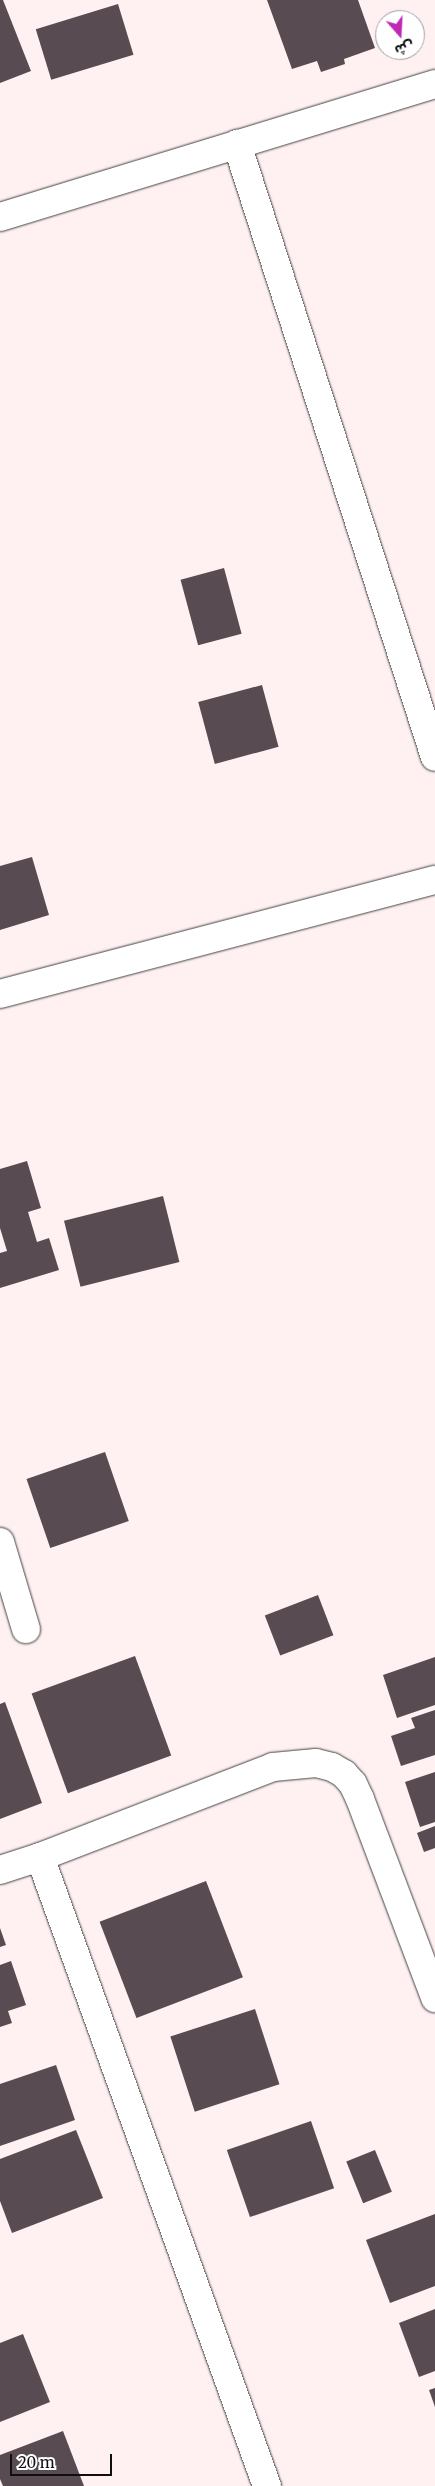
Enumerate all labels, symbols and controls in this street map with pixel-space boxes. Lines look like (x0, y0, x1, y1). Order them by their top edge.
north arrow (375, 10, 425, 60)
text: ش (393, 37, 417, 60)
scale bar (12, 2444, 115, 2476)
text: 20 m (18, 2453, 55, 2472)

